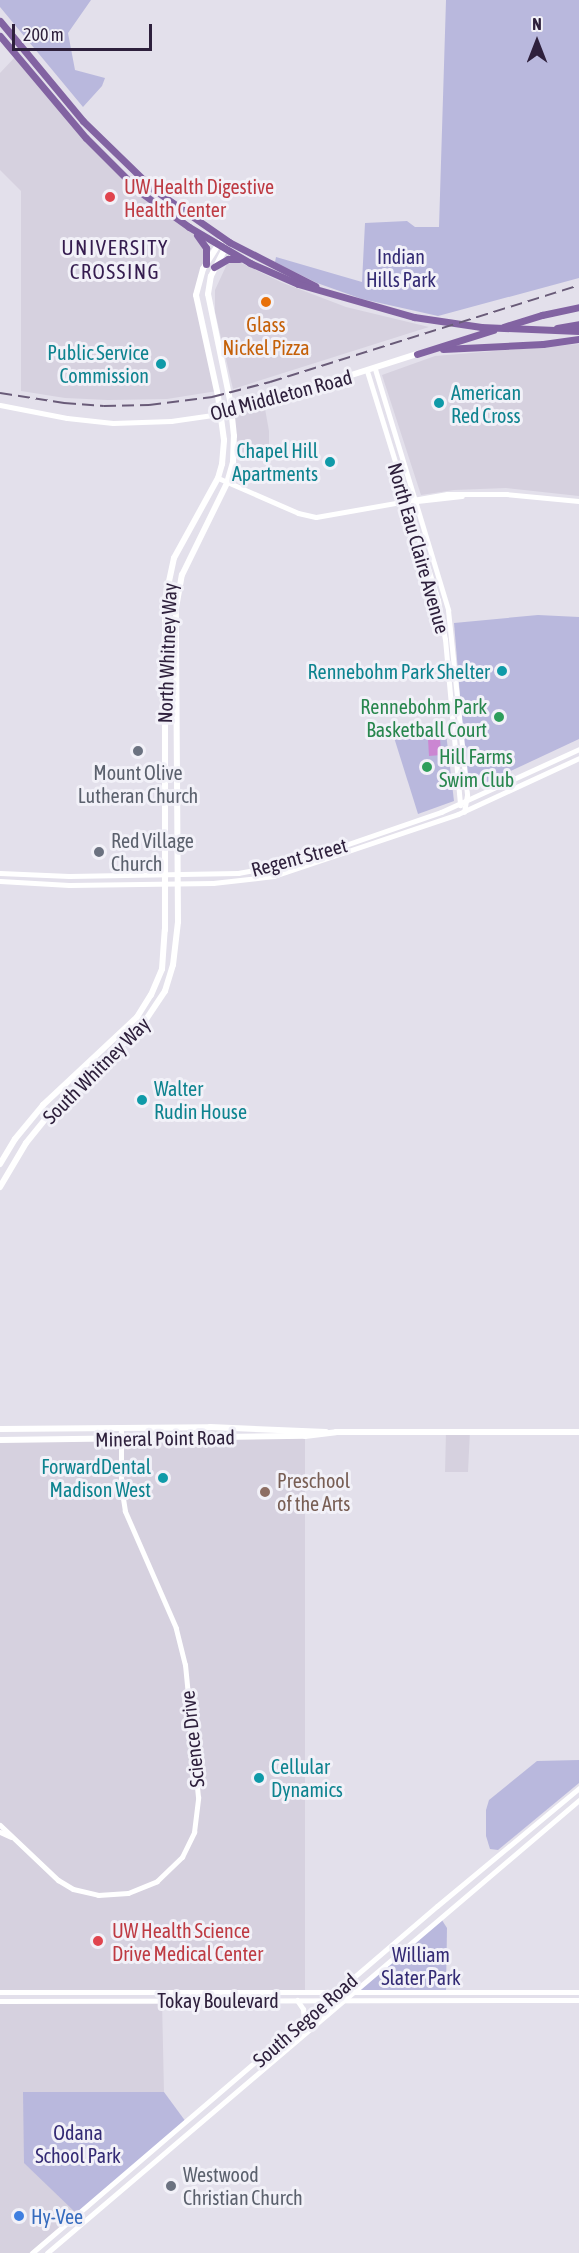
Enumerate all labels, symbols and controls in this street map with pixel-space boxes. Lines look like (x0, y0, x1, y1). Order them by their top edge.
scale bar (15, 12, 154, 50)
north arrow (507, 12, 567, 72)
text: N (532, 15, 542, 33)
text: 200 m (23, 24, 64, 45)
place label: UW Health Digestive Health Center (124, 174, 274, 221)
marker: UW Health Digestive Health Center (101, 188, 119, 206)
district label: UNIVERSITY CROSSING (61, 234, 169, 284)
park label: Indian Hills Park (366, 245, 436, 292)
marker: Glass Nickel Pizza (259, 295, 273, 309)
place label: Glass Nickel Pizza (222, 312, 310, 359)
place label: Public Service Commission (47, 340, 149, 387)
marker: Public Service Commission (154, 357, 168, 371)
street label: Old Middleton Road (208, 365, 354, 425)
place label: American Red Cross (451, 380, 521, 427)
marker: American Red Cross (432, 396, 446, 410)
place label: Chapel Hill Apartments (232, 438, 318, 485)
marker: Chapel Hill Apartments (323, 455, 337, 469)
street label: North Eau Claire Avenue (383, 460, 455, 636)
street label: North Whitney Way (153, 582, 181, 724)
place label: Rennebohm Park Shelter (308, 659, 490, 683)
marker: Rennebohm Park Shelter (495, 664, 509, 678)
place label: Rennebohm Park Basketball Court (360, 694, 487, 741)
marker: Rennebohm Park Basketball Court (492, 710, 506, 724)
marker: Mount Olive Lutheran Church (131, 744, 145, 758)
place label: Hill Farms Swim Club (439, 744, 514, 791)
marker: Hill Farms Swim Club (420, 760, 434, 774)
place label: Mount Olive Lutheran Church (78, 761, 198, 808)
place label: Red Village Church (111, 828, 194, 875)
street label: Regent Street (248, 833, 350, 881)
marker: Red Village Church (92, 845, 106, 859)
street label: South Whitney Way (38, 1012, 154, 1128)
place label: Walter Rudin House (154, 1076, 247, 1123)
marker: Walter Rudin House (135, 1093, 149, 1107)
street label: Mineral Point Road (95, 1425, 235, 1451)
place label: ForwardDental Madison West (41, 1454, 151, 1501)
place label: Preschool of the Arts (277, 1468, 350, 1515)
marker: ForwardDental Madison West (156, 1471, 170, 1485)
marker: Preschool of the Arts (258, 1485, 272, 1499)
street label: Science Drive (175, 1689, 209, 1789)
place label: Cellular Dynamics (271, 1754, 343, 1801)
marker: Cellular Dynamics (252, 1771, 266, 1785)
place label: UW Health Science Drive Medical Center (112, 1918, 263, 1965)
marker: UW Health Science Drive Medical Center (89, 1932, 107, 1950)
park label: William Slater Park (381, 1943, 461, 1990)
street label: South Segoe Road (248, 1968, 362, 2072)
street label: Tokay Boulevard (157, 1988, 279, 2012)
park label: Odana School Park (35, 2120, 121, 2167)
place label: Westwood Christian Church (183, 2162, 303, 2209)
marker: Westwood Christian Church (164, 2179, 178, 2193)
place label: Hy-Vee (31, 2204, 83, 2228)
marker: Hy-Vee (12, 2209, 26, 2223)

